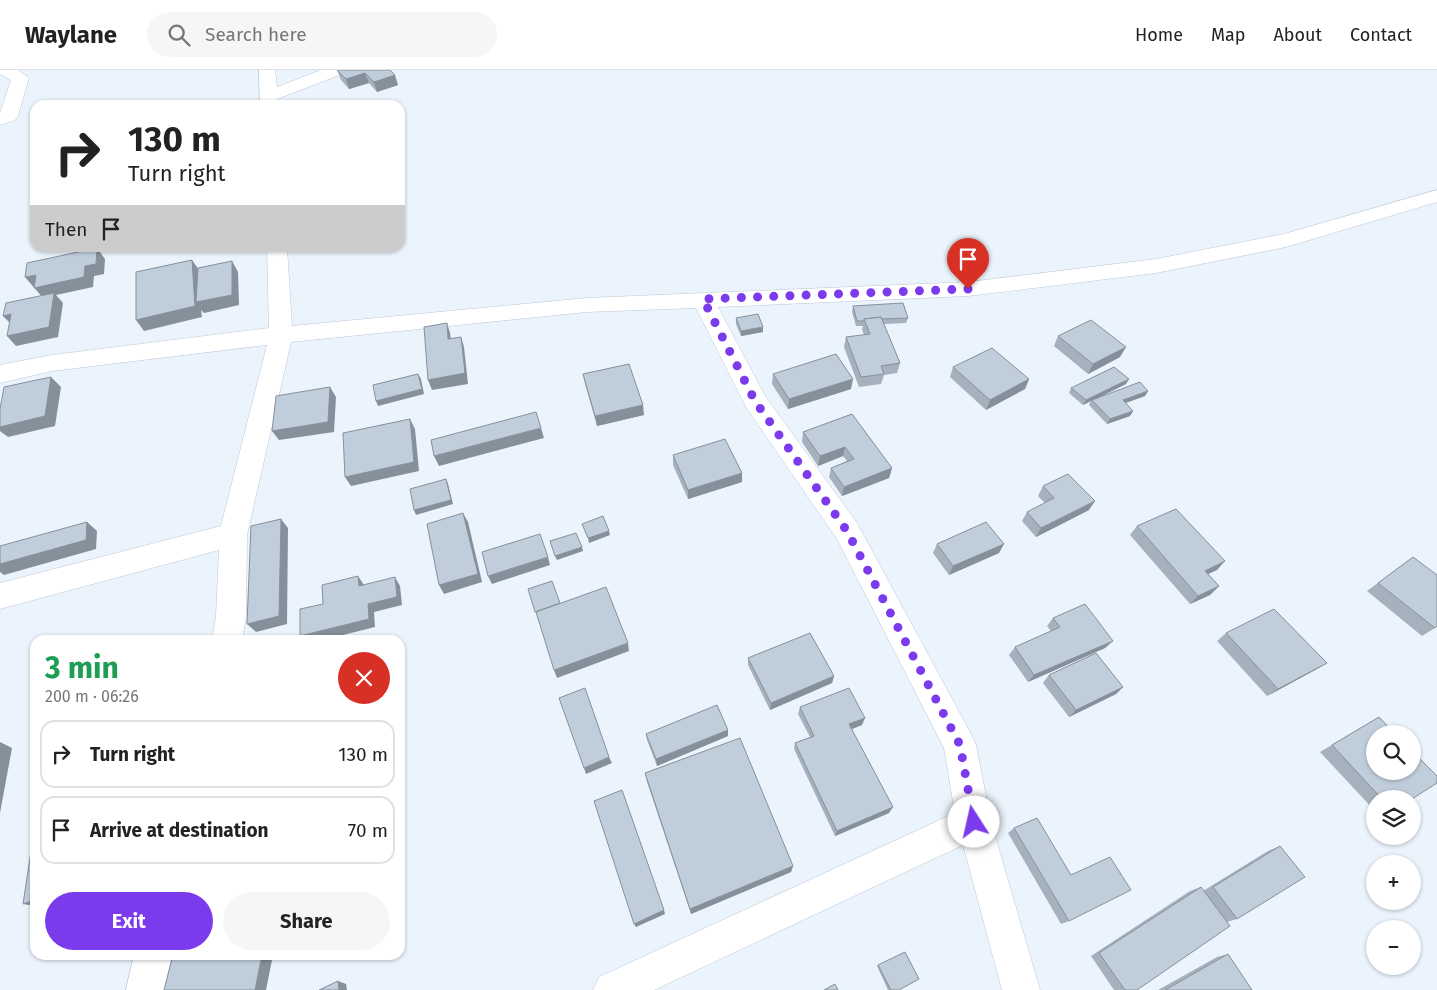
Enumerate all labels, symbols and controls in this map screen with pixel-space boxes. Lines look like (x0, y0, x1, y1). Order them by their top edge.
search box (147, 12, 497, 57)
text: Waylane (25, 21, 117, 49)
icon: search (165, 21, 193, 49)
text: Search here (205, 23, 307, 46)
text: Home (1135, 24, 1183, 46)
text: Map (1211, 24, 1245, 46)
text: About (1273, 24, 1322, 46)
text: Contact (1350, 24, 1412, 46)
text: 130 m (128, 118, 221, 160)
icon: right (45, 120, 110, 185)
text: Turn right (128, 160, 225, 187)
icon: arrive (97, 215, 125, 243)
text: Then (45, 218, 87, 241)
pin (947, 238, 989, 289)
icon: arrive (954, 245, 982, 273)
text: 3 min (45, 650, 119, 686)
button: close (338, 652, 390, 704)
text: 200 m · 06:26 (45, 687, 139, 706)
map controls (1366, 725, 1421, 975)
button: search (1366, 725, 1421, 780)
icon: right (47, 740, 75, 768)
text: Turn right (90, 743, 175, 766)
text: 130 m (338, 743, 388, 766)
button: layers (1366, 790, 1421, 845)
position arrow (947, 795, 999, 847)
icon: arrive (47, 816, 75, 844)
text: Arrive at destination (90, 819, 269, 842)
text: 70 m (348, 819, 388, 842)
button: + (1366, 855, 1421, 910)
button: Exit (45, 892, 213, 950)
button: Share (223, 892, 390, 950)
button: − (1366, 920, 1421, 975)

